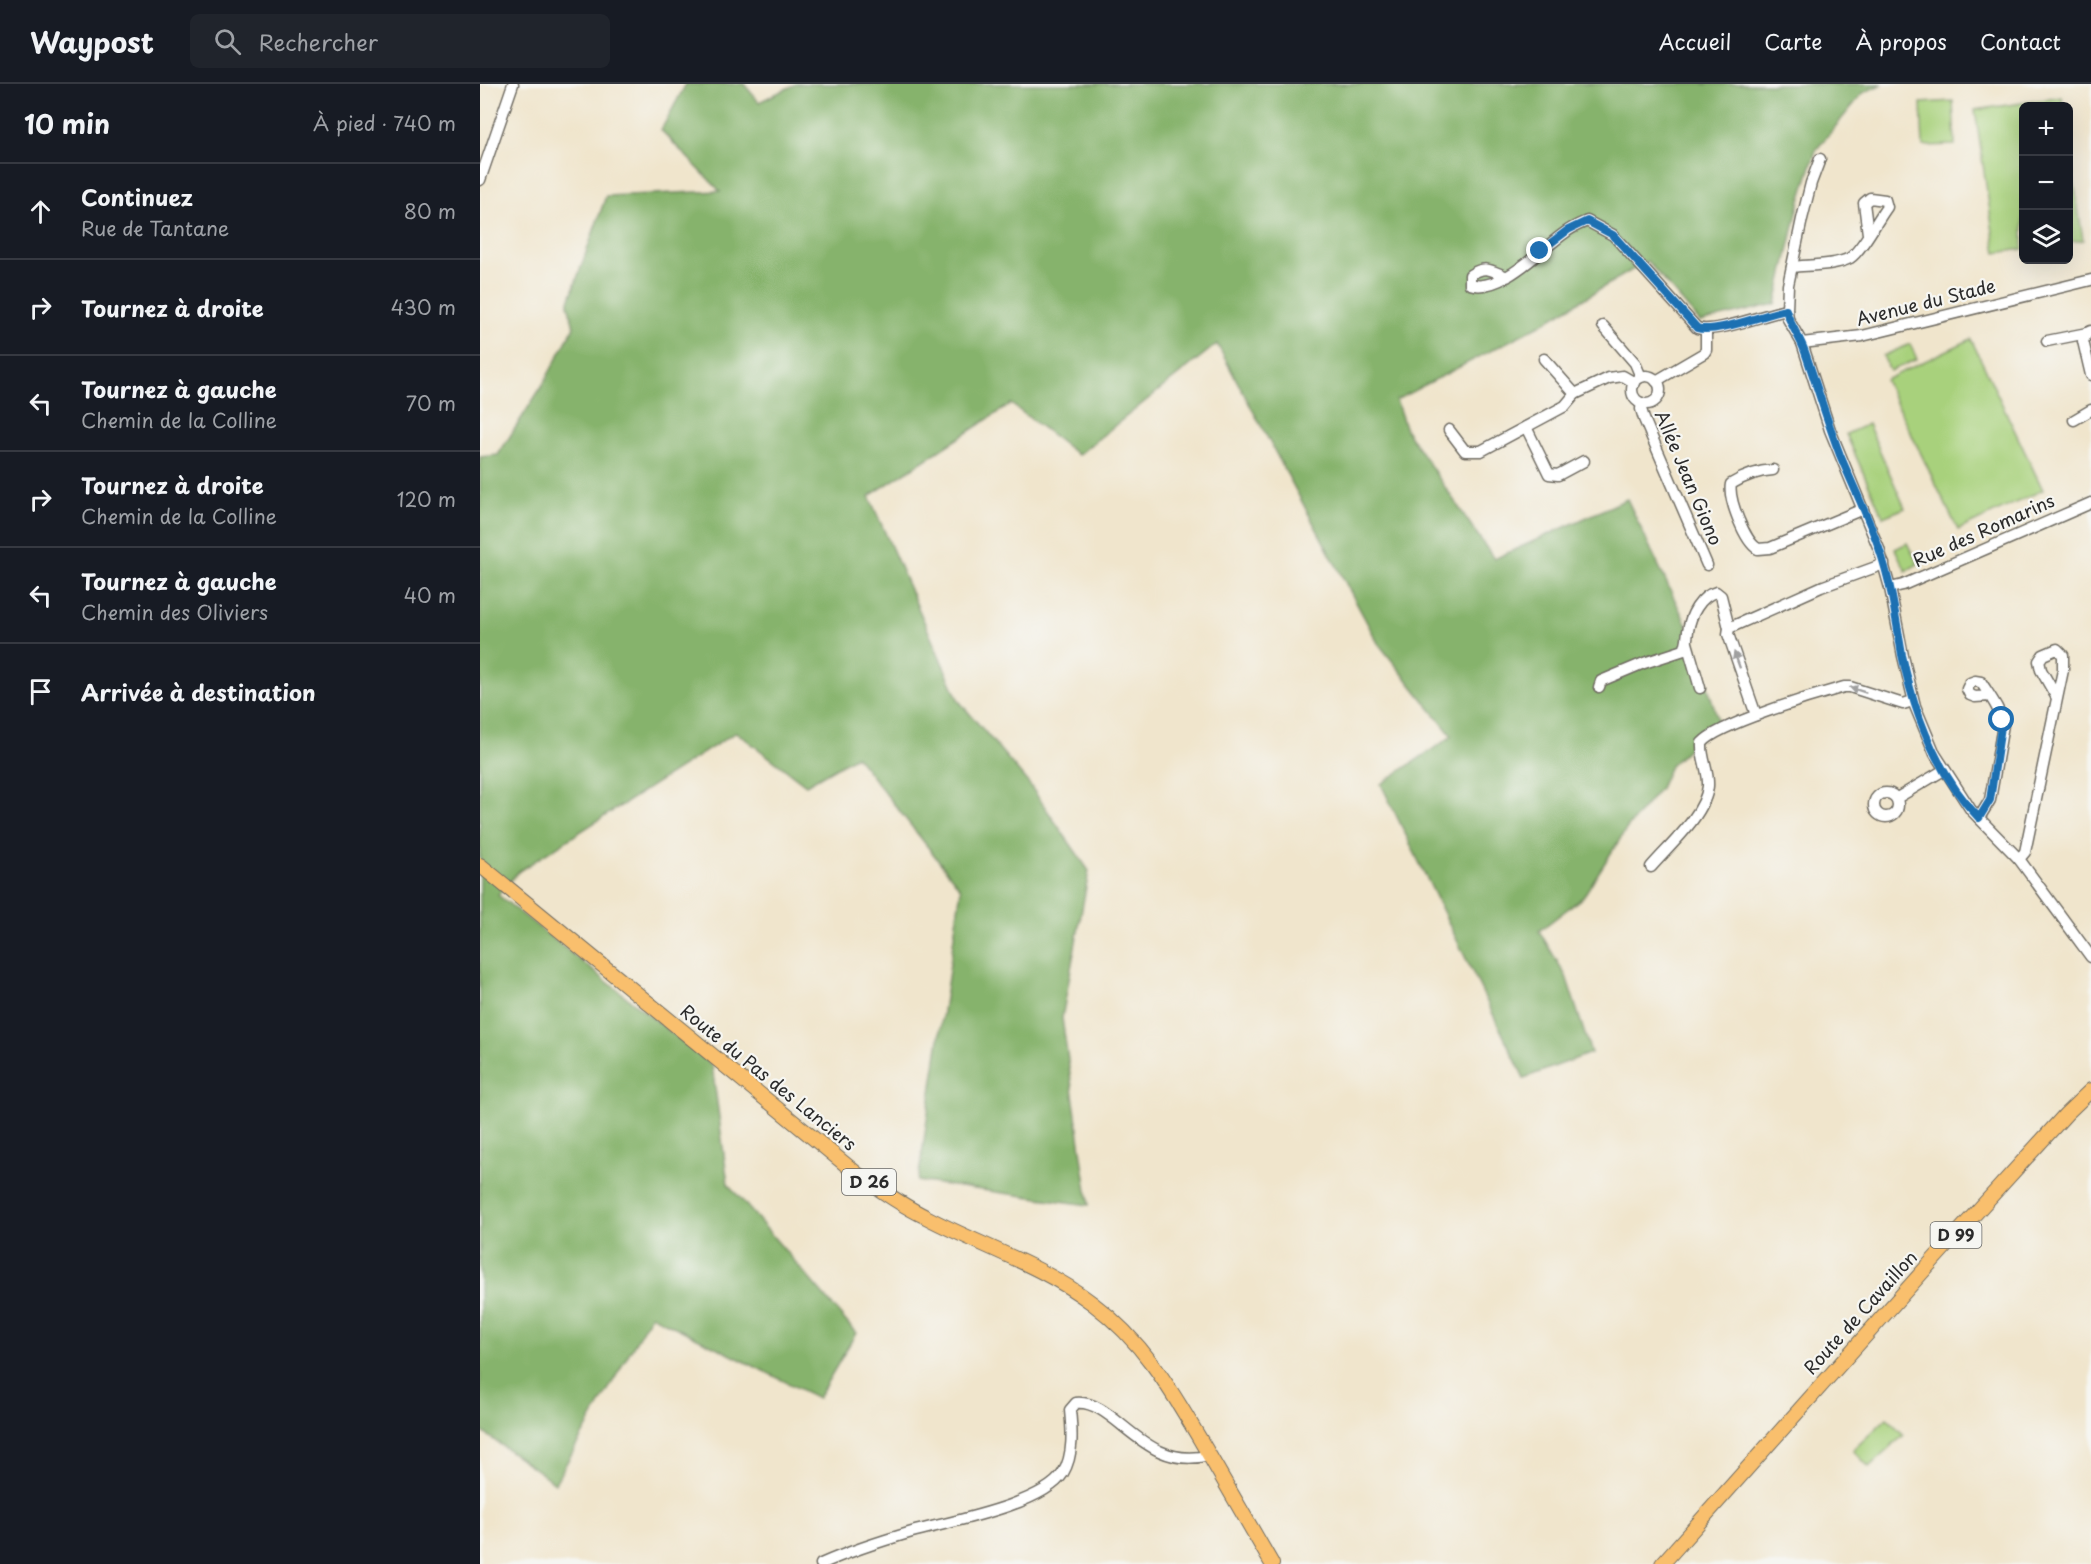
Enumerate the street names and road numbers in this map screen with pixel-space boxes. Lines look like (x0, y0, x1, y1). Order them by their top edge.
street label: Avenue du Stade (1853, 271, 1998, 332)
street label: Allée Jean Giono (1649, 406, 1730, 549)
street label: Rue des Romarins (1908, 486, 2058, 573)
street label: Route du Pas des Lanciers (675, 997, 863, 1157)
road number: D 26 (842, 1169, 896, 1195)
road number: D 99 (1930, 1222, 1982, 1248)
street label: Route de Cavaillon (1797, 1244, 1923, 1380)

